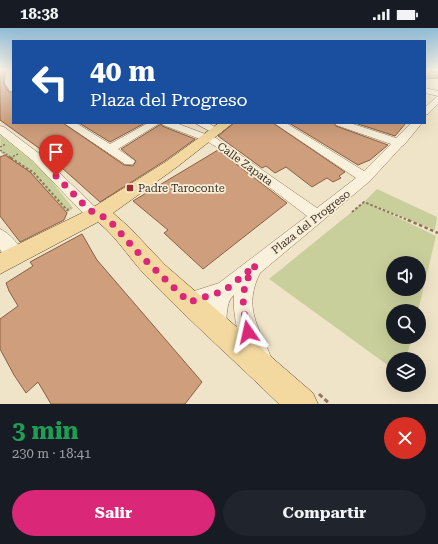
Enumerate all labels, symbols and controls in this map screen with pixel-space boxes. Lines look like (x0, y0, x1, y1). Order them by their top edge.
text: 18:38 (20, 5, 58, 23)
text: 40 m (90, 55, 155, 88)
icon: left (24, 56, 76, 108)
text: Plaza del Progreso (90, 89, 248, 110)
pin (39, 135, 73, 176)
street label: Calle Zapata (215, 140, 275, 188)
icon: arrive (45, 141, 67, 163)
place label: Padre Taroconte (138, 182, 225, 195)
marker: Padre Taroconte (125, 183, 135, 193)
street label: Plaza del Progreso (269, 187, 353, 257)
map controls (386, 256, 426, 392)
button: sound (386, 256, 426, 296)
button: search (386, 304, 426, 344)
position arrow (227, 311, 269, 353)
button: layers (386, 352, 426, 392)
text: 3 min (12, 417, 79, 445)
button: close (384, 417, 426, 459)
text: 230 m · 18:41 (12, 446, 91, 461)
button: Salir (12, 490, 215, 536)
button: Compartir (223, 490, 426, 536)

